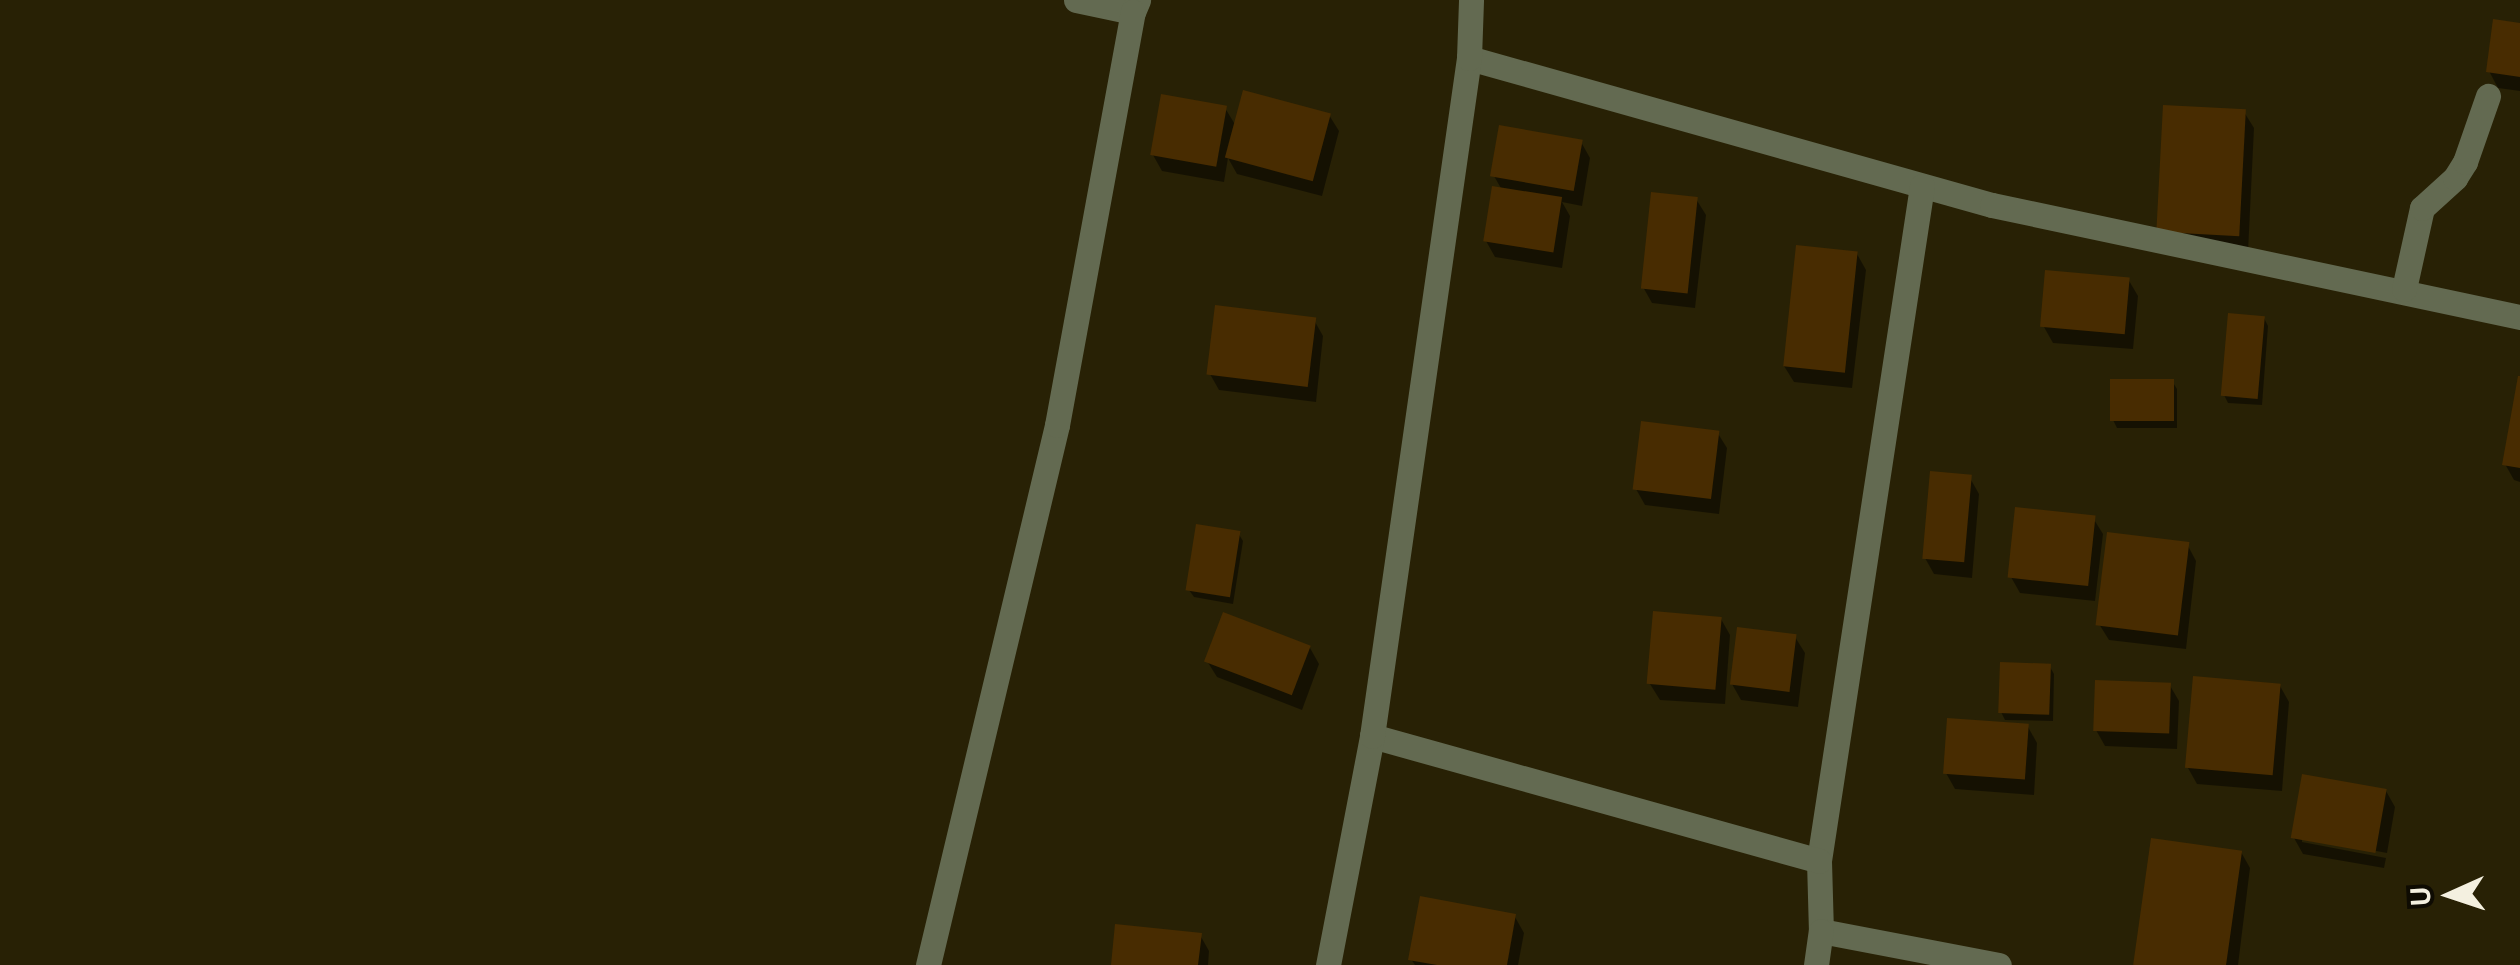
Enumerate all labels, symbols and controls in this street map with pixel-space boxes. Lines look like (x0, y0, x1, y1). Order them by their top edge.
north arrow (2400, 845, 2500, 945)
text: U (2404, 886, 2436, 907)

